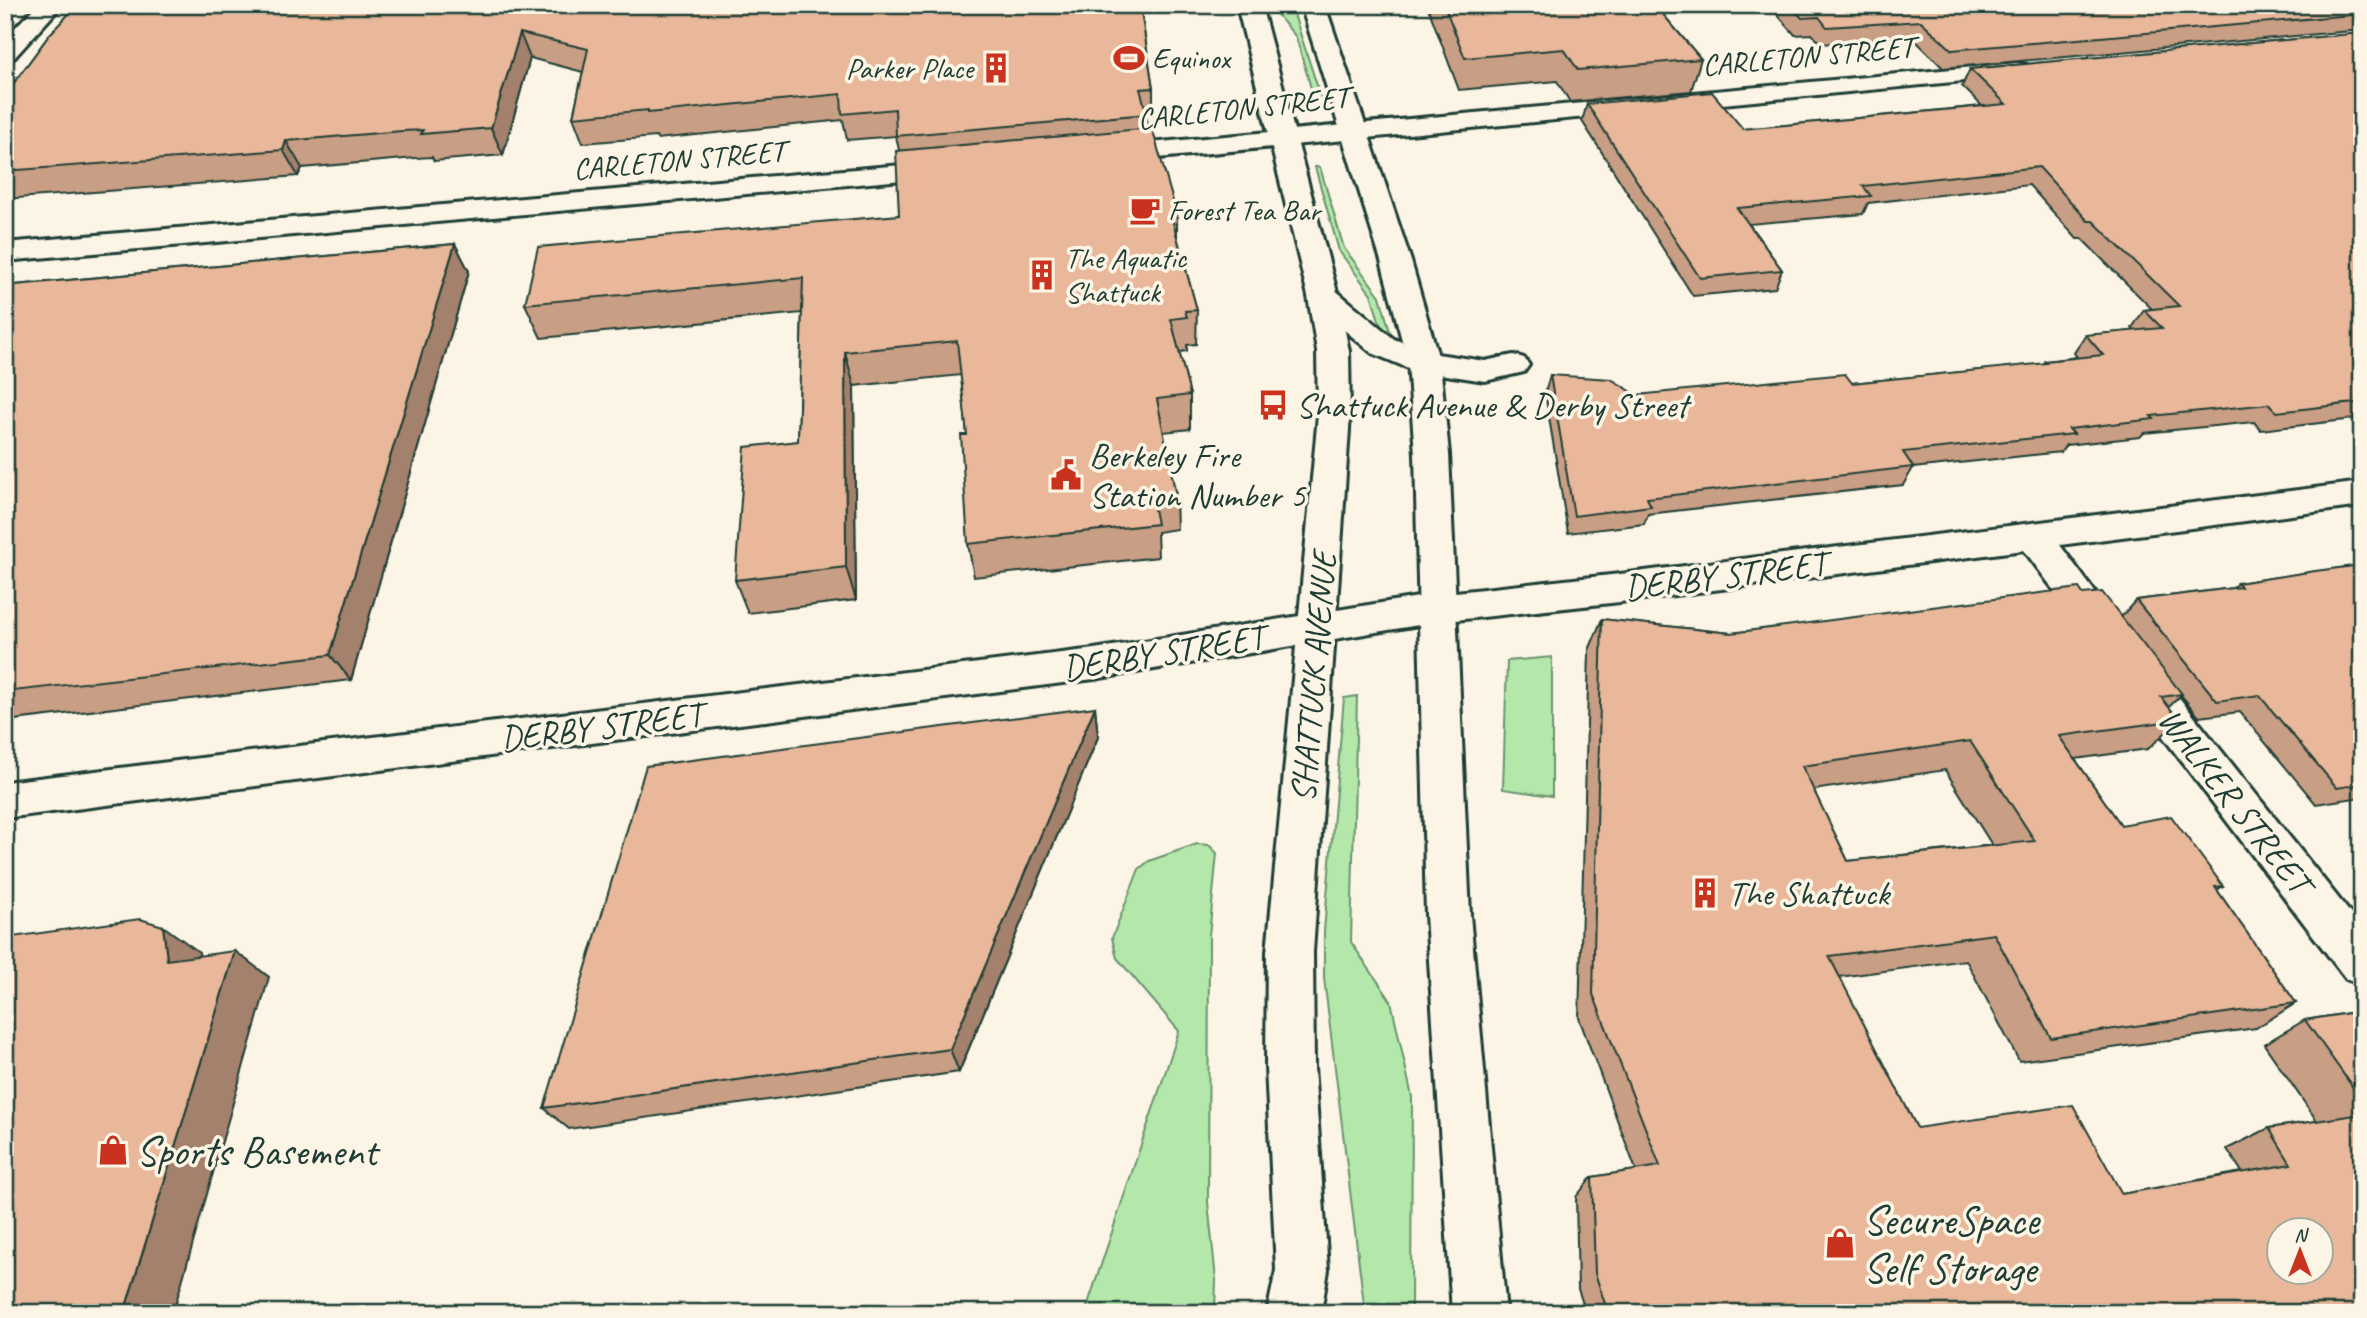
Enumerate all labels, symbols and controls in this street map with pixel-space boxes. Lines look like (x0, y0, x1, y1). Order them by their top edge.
street label: CARLETON STREET (1701, 27, 1922, 84)
place label: Equinox (1152, 39, 1233, 77)
sports icon: Equinox (1112, 41, 1146, 75)
place label: Parker Place (846, 49, 975, 87)
building icon: Parker Place (979, 51, 1013, 85)
street label: CARLETON STREET (1136, 77, 1358, 138)
street label: CARLETON STREET (572, 131, 793, 188)
place label: Forest Tea Bar (1168, 191, 1323, 229)
cafe icon: Forest Tea Bar (1128, 193, 1162, 227)
place label: The Aquatic Shattuck (1065, 239, 1188, 311)
building icon: The Aquatic Shattuck (1025, 258, 1059, 292)
place label: Shattuck Avenue & Derby Street (1296, 383, 1692, 428)
bus stop icon: Shattuck Avenue & Derby Street (1256, 388, 1290, 422)
place label: Berkeley Fire Station Number 5 (1089, 433, 1307, 518)
public building icon: Berkeley Fire Station Number 5 (1049, 458, 1083, 492)
street label: DERBY STREET (1622, 540, 1837, 610)
street label: SHATTUCK AVENUE (1280, 545, 1347, 804)
street label: DERBY STREET (1059, 613, 1276, 691)
street label: DERBY STREET (498, 691, 713, 761)
street label: WALKER STREET (2148, 699, 2326, 909)
place label: The Shattuck (1728, 871, 1891, 916)
building icon: The Shattuck (1688, 876, 1722, 910)
place label: Sports Basement (136, 1125, 381, 1178)
shop icon: Sports Basement (96, 1133, 130, 1167)
place label: SecureSpace Self Storage (1863, 1194, 2041, 1295)
north arrow (2266, 1216, 2336, 1286)
text: N (2294, 1223, 2309, 1247)
shop icon: SecureSpace Self Storage (1823, 1226, 1857, 1260)

